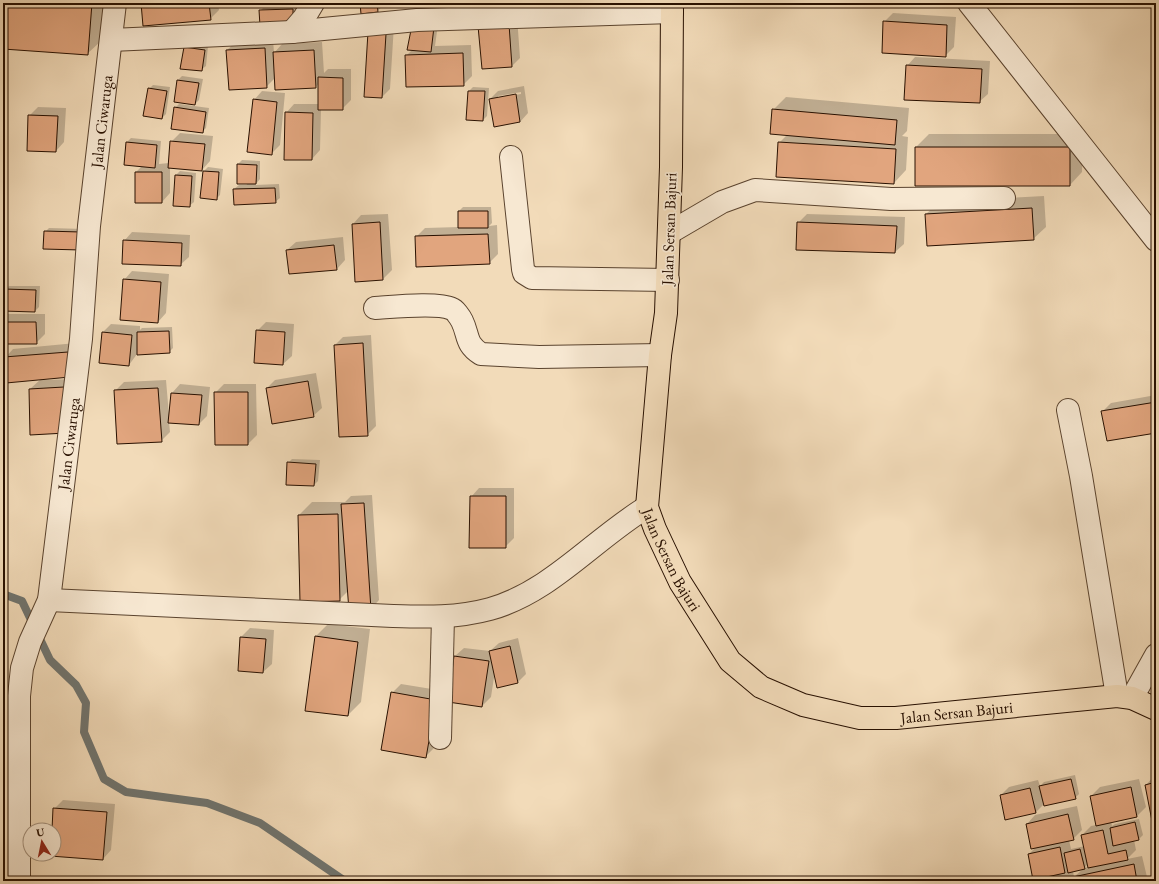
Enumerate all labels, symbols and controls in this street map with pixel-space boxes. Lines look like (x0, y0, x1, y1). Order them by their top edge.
street label: Jalan Ciwaruga (85, 73, 117, 171)
street label: Jalan Sersan Bajuri (656, 172, 681, 288)
street label: Jalan Ciwaruga (52, 395, 84, 493)
street label: Jalan Sersan Bajuri (637, 503, 706, 615)
street label: Jalan Sersan Bajuri (897, 696, 1014, 728)
north arrow (22, 822, 62, 862)
text: U (35, 824, 46, 840)

